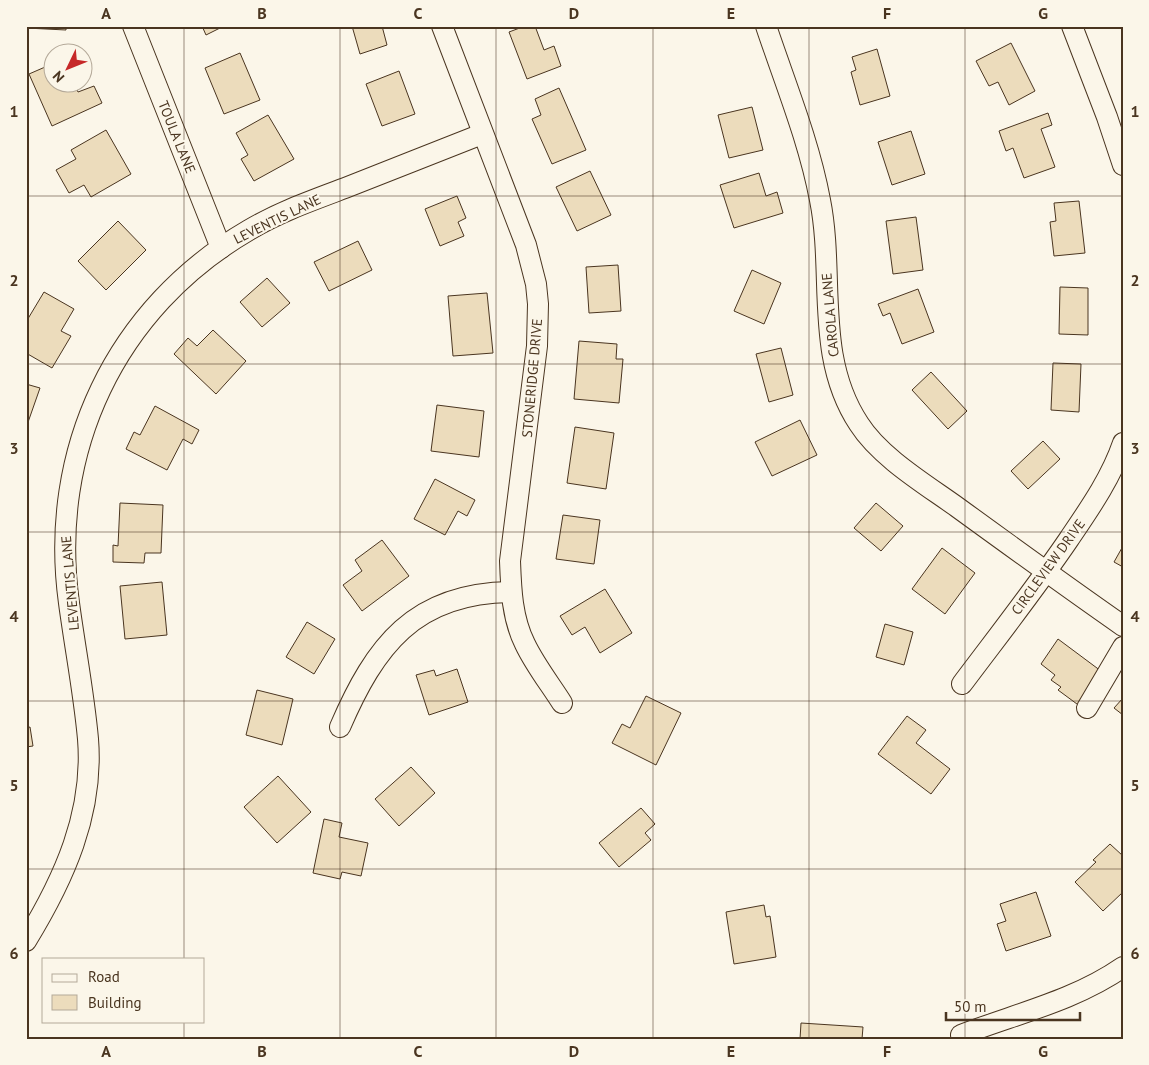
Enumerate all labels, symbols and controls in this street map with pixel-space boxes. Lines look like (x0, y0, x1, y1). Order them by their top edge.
text: A (101, 3, 111, 23)
text: B (257, 3, 267, 23)
text: C (414, 3, 423, 23)
text: D (569, 3, 579, 23)
text: E (727, 3, 735, 23)
text: F (883, 3, 891, 23)
text: G (1038, 3, 1048, 23)
north arrow (42, 42, 92, 92)
text: N (49, 67, 68, 86)
street label: TOULA LANE (154, 98, 200, 176)
text: 1 (9, 101, 19, 121)
text: 1 (1130, 101, 1140, 121)
street label: LEVENTIS LANE (230, 190, 324, 248)
text: 2 (9, 270, 19, 290)
text: 2 (1130, 270, 1140, 290)
street label: CAROLA LANE (817, 272, 843, 358)
street label: STONERIDGE DRIVE (518, 318, 546, 438)
text: 3 (9, 438, 19, 458)
text: 3 (1130, 438, 1140, 458)
street label: CIRCLEVIEW DRIVE (1007, 516, 1089, 618)
street label: LEVENTIS LANE (57, 535, 83, 631)
text: 4 (9, 606, 19, 626)
text: 4 (1130, 606, 1140, 626)
text: 5 (9, 775, 19, 795)
text: 5 (1130, 775, 1140, 795)
text: 6 (9, 943, 19, 963)
text: 6 (1130, 943, 1140, 963)
legend (42, 958, 205, 1022)
text: Road (88, 967, 120, 986)
scale bar (946, 990, 1080, 1022)
text: Building (88, 993, 142, 1012)
text: 50 m (954, 997, 987, 1016)
text: A (101, 1041, 111, 1061)
text: B (257, 1041, 267, 1061)
text: C (414, 1041, 423, 1061)
text: D (569, 1041, 579, 1061)
text: E (727, 1041, 735, 1061)
text: F (883, 1041, 891, 1061)
text: G (1038, 1041, 1048, 1061)

